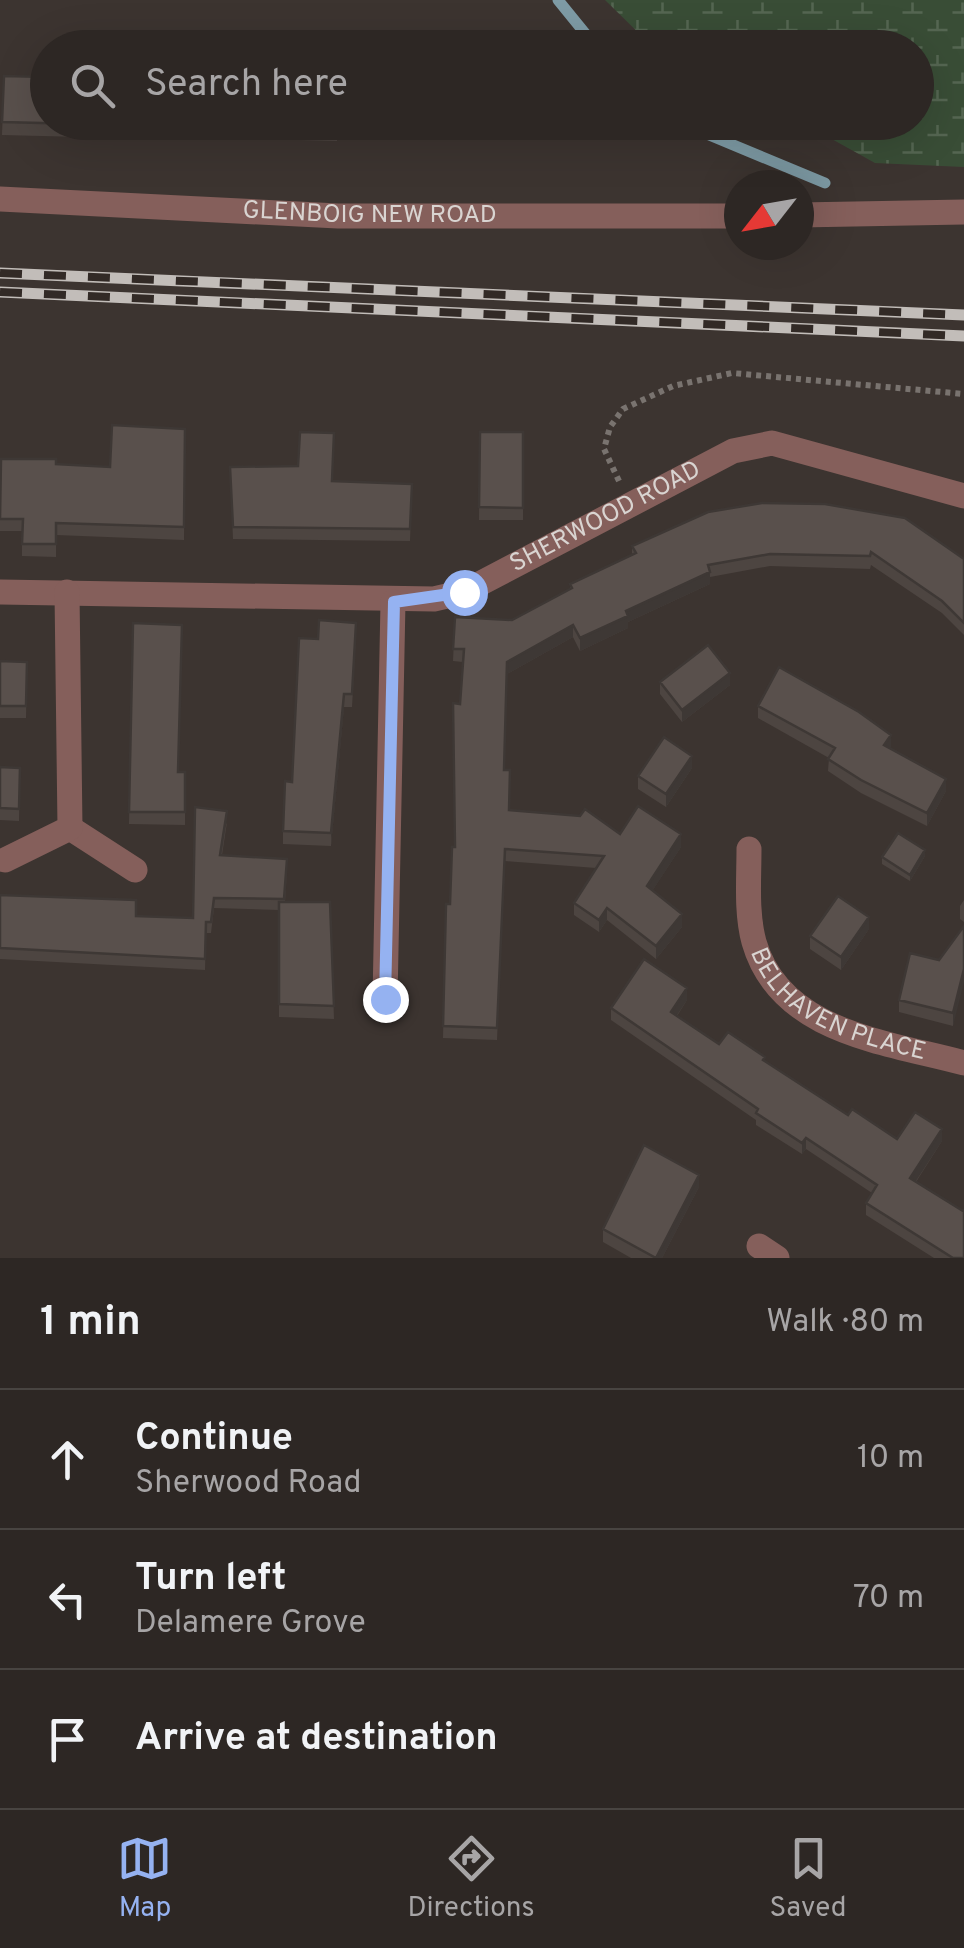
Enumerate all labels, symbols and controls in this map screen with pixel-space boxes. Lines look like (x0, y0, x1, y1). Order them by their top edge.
search box (30, 30, 934, 140)
icon: search (65, 58, 120, 113)
text: Search here (145, 61, 348, 110)
north arrow (724, 170, 814, 260)
street label: GLENBOIG NEW ROAD (242, 195, 497, 232)
street label: SHERWOOD ROAD (505, 454, 707, 581)
route start (442, 570, 488, 616)
street label: BELHAVEN PLACE (741, 943, 929, 1069)
route end (363, 977, 409, 1023)
text: 1 min (40, 1297, 141, 1350)
text: Walk · 80 m (766, 1303, 924, 1343)
text: Continue (135, 1415, 293, 1464)
icon: ahead (40, 1432, 95, 1487)
text: 10 m (857, 1439, 924, 1479)
text: Sherwood Road (135, 1464, 362, 1504)
text: Turn left (135, 1555, 287, 1604)
icon: left (40, 1572, 95, 1627)
text: 70 m (853, 1579, 924, 1619)
text: Delamere Grove (135, 1604, 366, 1644)
icon: arrive (40, 1712, 95, 1767)
text: Arrive at destination (135, 1715, 498, 1764)
tab: Map (117, 1831, 172, 1927)
tab: Directions (407, 1831, 535, 1927)
tab: Saved (770, 1831, 847, 1927)

